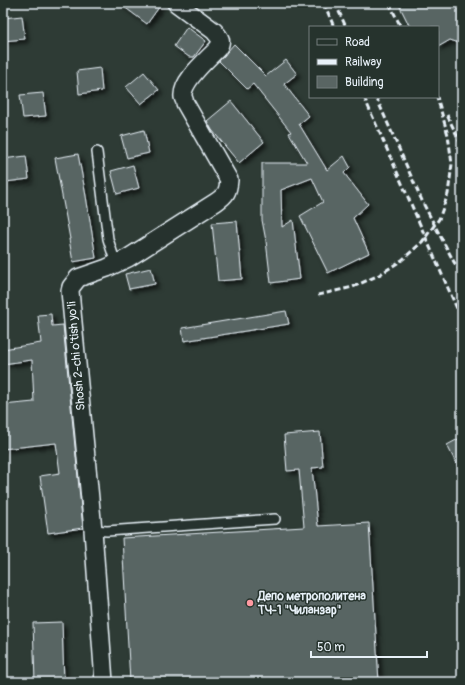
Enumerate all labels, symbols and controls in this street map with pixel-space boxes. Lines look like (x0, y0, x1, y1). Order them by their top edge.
legend (309, 26, 439, 98)
text: Road (345, 35, 370, 50)
text: Railway (345, 55, 381, 70)
text: Building (345, 75, 384, 90)
street label: Shosh 2-chi o'tish yo'li (64, 301, 89, 411)
place label: Депо метрополитена ТЧ-1 "Чиланзар" (257, 589, 366, 618)
marker: Депо метрополитена ТЧ-1 "Чиланзар" (245, 598, 255, 608)
scale bar (311, 633, 427, 659)
text: 50 m (317, 640, 345, 655)

